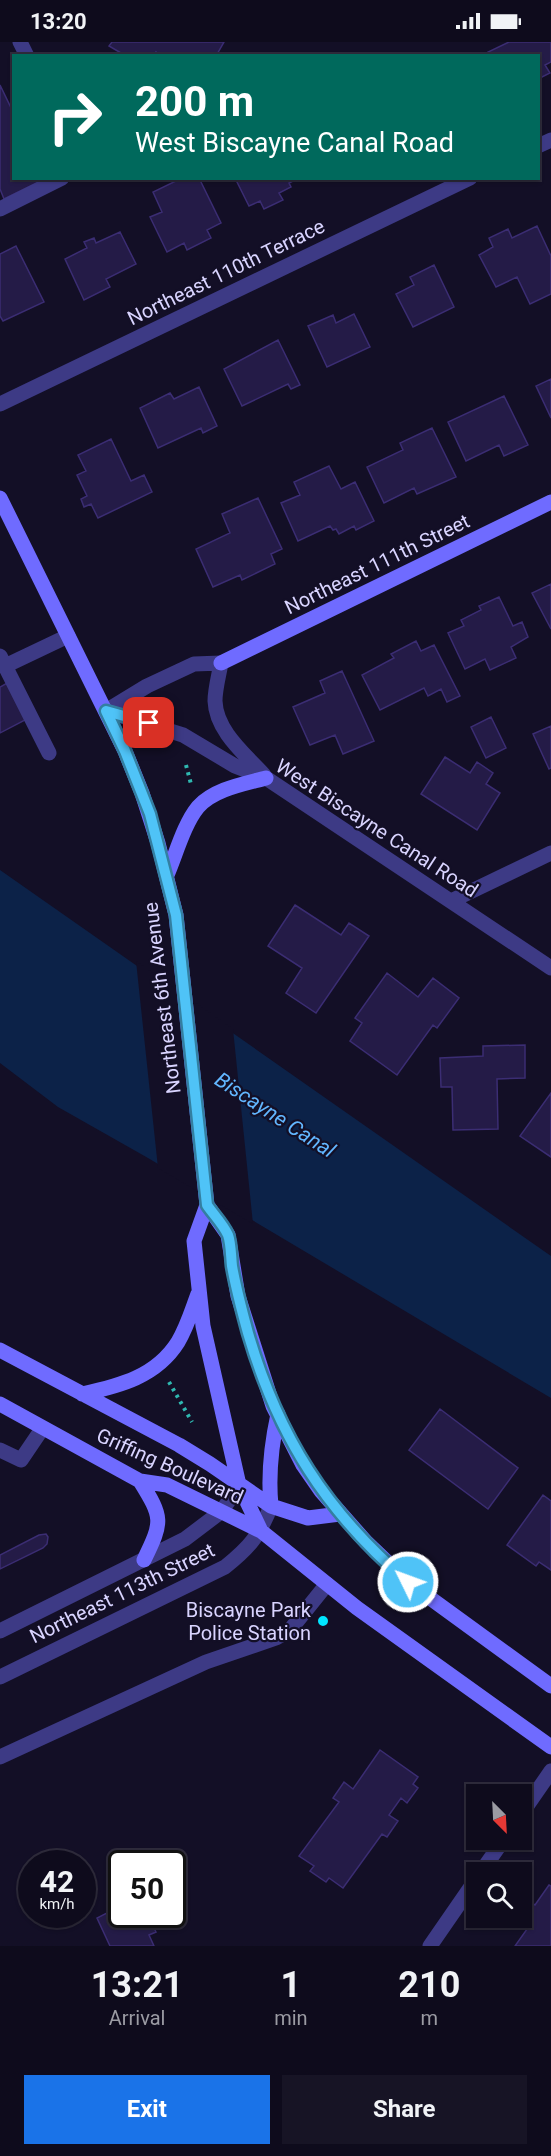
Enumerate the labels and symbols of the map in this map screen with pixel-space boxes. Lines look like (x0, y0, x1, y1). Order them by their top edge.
street label: Northeast 110th Terrace (124, 214, 328, 330)
street label: Northeast 111th Street (281, 509, 473, 619)
pin (123, 697, 174, 748)
street label: West Biscayne Canal Road (271, 754, 483, 902)
street label: Northeast 6th Avenue (138, 901, 186, 1095)
water label: Biscayne Canal (210, 1067, 340, 1163)
street label: Griffing Boulevard (93, 1423, 247, 1509)
street label: Northeast 113th Street (26, 1538, 218, 1648)
position arrow (376, 1550, 440, 1614)
place label: Biscayne Park Police Station (186, 1598, 312, 1645)
marker: Biscayne Park Police Station (316, 1614, 330, 1628)
north arrow (466, 1784, 532, 1850)
speed limit sign: 50 (108, 1850, 186, 1928)

